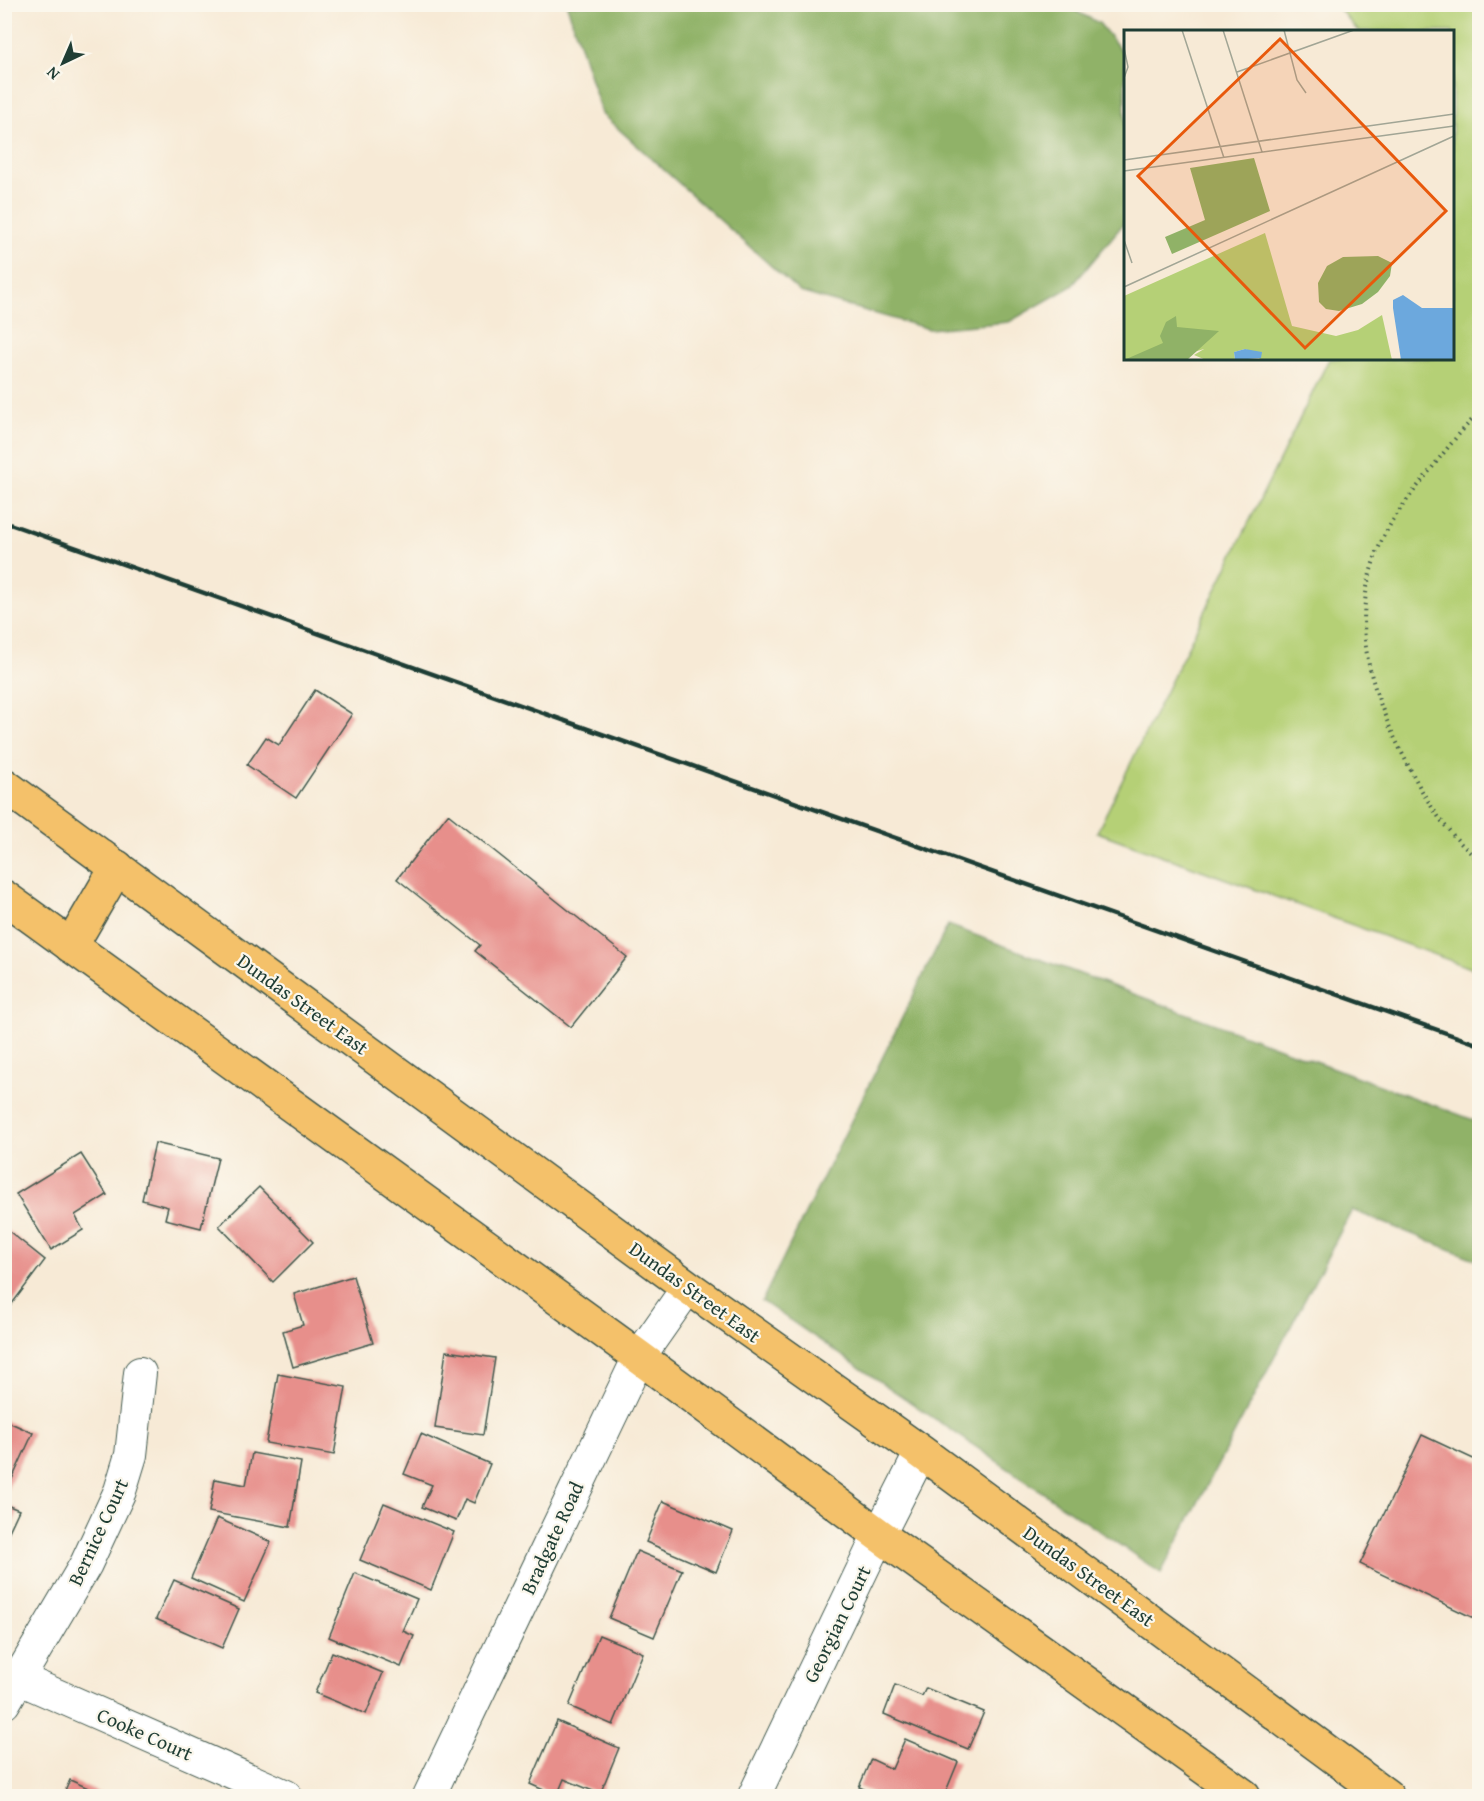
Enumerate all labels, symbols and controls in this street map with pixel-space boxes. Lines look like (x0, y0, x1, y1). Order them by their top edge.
inset map (1124, 30, 1454, 360)
north arrow (33, 33, 93, 93)
text: N (40, 61, 65, 86)
street label: Dundas Street East (232, 946, 375, 1061)
street label: Dundas Street East (624, 1234, 767, 1349)
street label: Bernice Court (60, 1473, 135, 1590)
street label: Bradgate Road (513, 1476, 591, 1599)
street label: Dundas Street East (1018, 1518, 1161, 1633)
street label: Georgian Court (796, 1560, 878, 1687)
street label: Cooke Court (93, 1700, 198, 1768)

